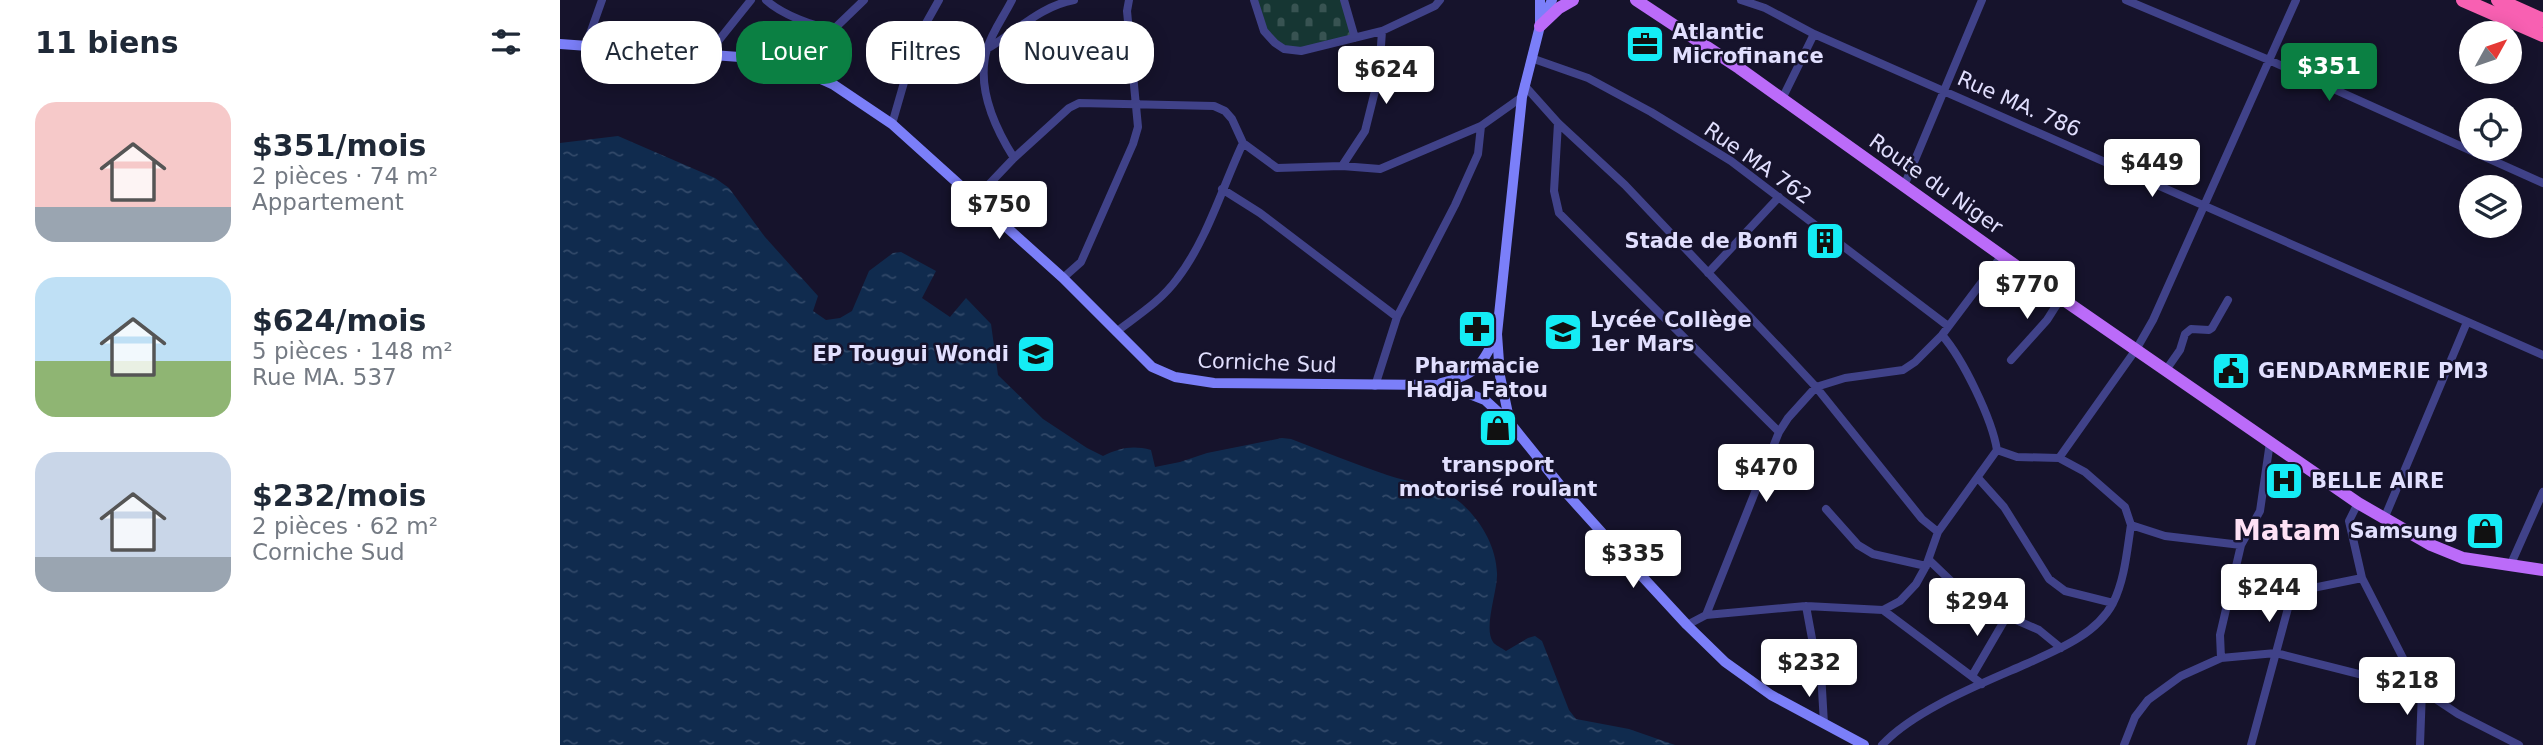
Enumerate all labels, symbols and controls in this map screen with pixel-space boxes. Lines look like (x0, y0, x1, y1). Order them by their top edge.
place label: Atlantic Microfinance (1672, 20, 1824, 68)
chip: Acheter (581, 21, 722, 84)
chip: Louer (736, 21, 852, 84)
chip: Filtres (866, 21, 985, 84)
chip: Nouveau (999, 21, 1154, 84)
north arrow (2459, 21, 2522, 84)
map controls (2459, 21, 2522, 238)
icon: filters (487, 23, 525, 61)
office icon: Atlantic Microfinance (1624, 23, 1666, 65)
text: 11 biens (35, 25, 179, 60)
pin: $351 (2288, 43, 2370, 103)
pin: $624 (1345, 46, 1427, 106)
text: $351 (2297, 53, 2361, 79)
text: $624 (1354, 56, 1418, 82)
street label: Rue MA. 786 (1954, 66, 2084, 142)
button: locate (2459, 98, 2522, 161)
street label: Rue MA 762 (1700, 117, 1816, 209)
text: $351/mois (252, 128, 426, 163)
street label: Route du Niger (1865, 129, 2008, 239)
icon: home (91, 130, 175, 214)
pin: $449 (2111, 140, 2193, 199)
text: $449 (2120, 149, 2184, 175)
text: 2 pièces · 74 m² (252, 163, 438, 189)
button: layers (2459, 175, 2522, 238)
pin: $750 (958, 182, 1040, 241)
text: Appartement (252, 189, 404, 215)
text: $750 (967, 191, 1031, 217)
building icon: Stade de Bonfi (1804, 220, 1846, 262)
place label: Stade de Bonfi (1625, 229, 1798, 253)
pin: $770 (1986, 262, 2068, 321)
text: $770 (1995, 271, 2059, 297)
text: $624/mois (252, 303, 426, 338)
icon: home (91, 305, 175, 389)
pharmacy icon: Pharmacie Hadja Fatou (1456, 308, 1498, 350)
place label: Lycée Collège 1er Mars (1590, 308, 1752, 356)
school or university icon: Lycée Collège 1er Mars (1542, 311, 1584, 353)
school or university icon: EP Tougui Wondi (1015, 333, 1057, 375)
text: 5 pièces · 148 m² (252, 338, 453, 364)
place label: EP Tougui Wondi (813, 342, 1009, 366)
street label: Corniche Sud (1197, 349, 1337, 377)
public building icon: GENDARMERIE PM3 (2210, 350, 2252, 392)
place label: Pharmacie Hadja Fatou (1406, 354, 1548, 402)
place label: GENDARMERIE PM3 (2258, 359, 2489, 383)
text: Rue MA. 537 (252, 364, 397, 390)
shop icon: transport motorisé roulant (1477, 407, 1519, 449)
pin: $470 (1725, 444, 1807, 504)
place label: transport motorisé roulant (1399, 453, 1597, 501)
text: $470 (1734, 454, 1798, 480)
hospital icon: BELLE AIRE (2263, 460, 2305, 502)
place label: BELLE AIRE (2311, 469, 2444, 493)
text: $232/mois (252, 478, 426, 513)
icon: home (91, 480, 175, 564)
shop icon: Samsung (2464, 510, 2506, 552)
text: 2 pièces · 62 m² (252, 513, 438, 539)
district label: Matam (2233, 514, 2341, 547)
place label: Samsung (2349, 519, 2458, 543)
pin: $335 (1592, 530, 1674, 590)
text: Corniche Sud (252, 539, 405, 565)
text: $335 (1601, 540, 1665, 566)
pin: $244 (2228, 564, 2310, 624)
text: $244 (2237, 574, 2301, 600)
pin: $294 (1936, 578, 2018, 638)
text: $294 (1945, 588, 2009, 614)
pin: $232 (1768, 640, 1850, 699)
text: $232 (1777, 649, 1841, 675)
pin: $218 (2366, 658, 2448, 717)
text: $218 (2375, 667, 2439, 693)

